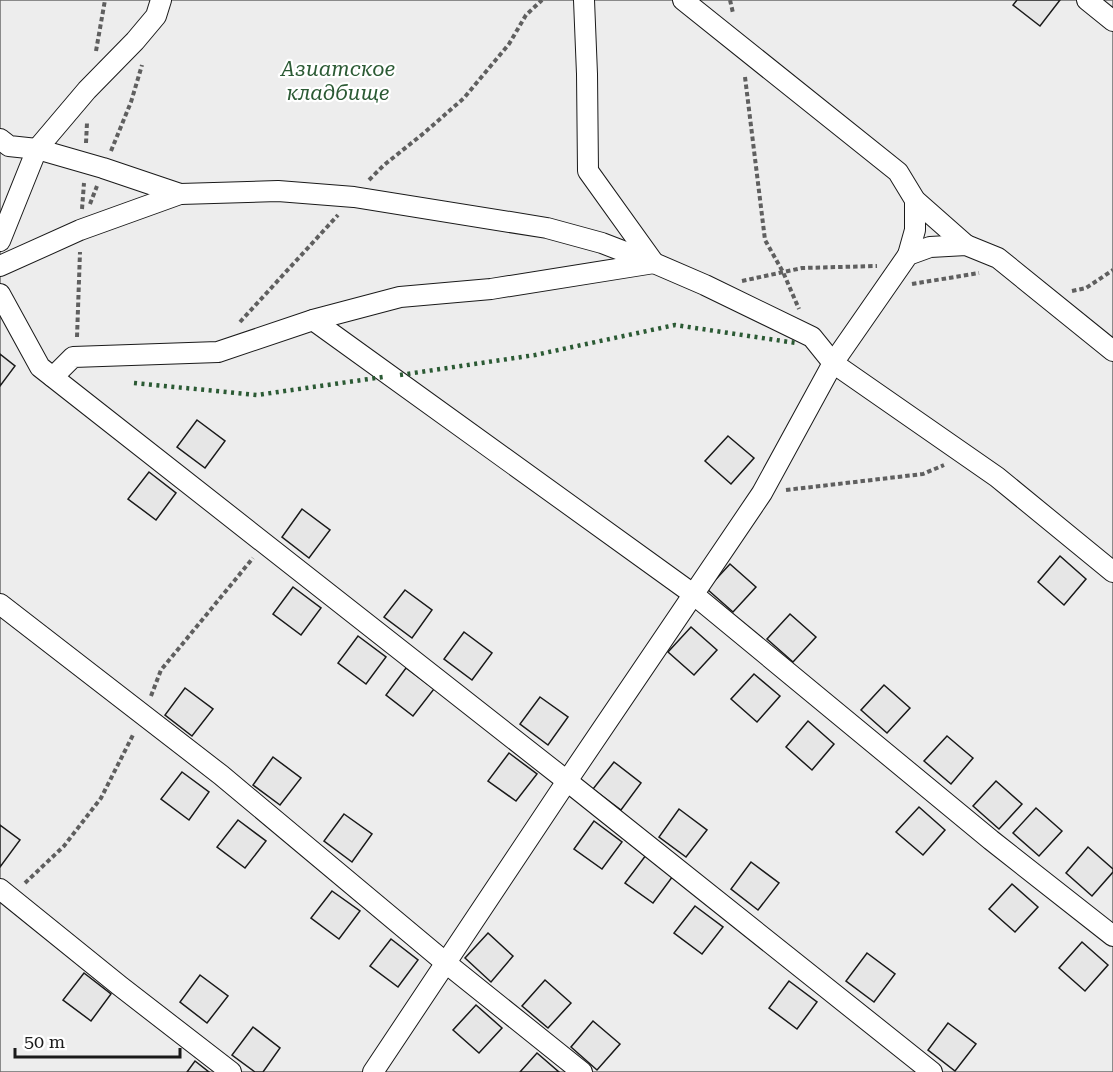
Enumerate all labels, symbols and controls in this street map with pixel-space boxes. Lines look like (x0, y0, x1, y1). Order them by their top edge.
park label: Азиатское кладбище (279, 57, 395, 105)
scale bar (15, 1021, 180, 1059)
text: 50 m (24, 1031, 65, 1052)

